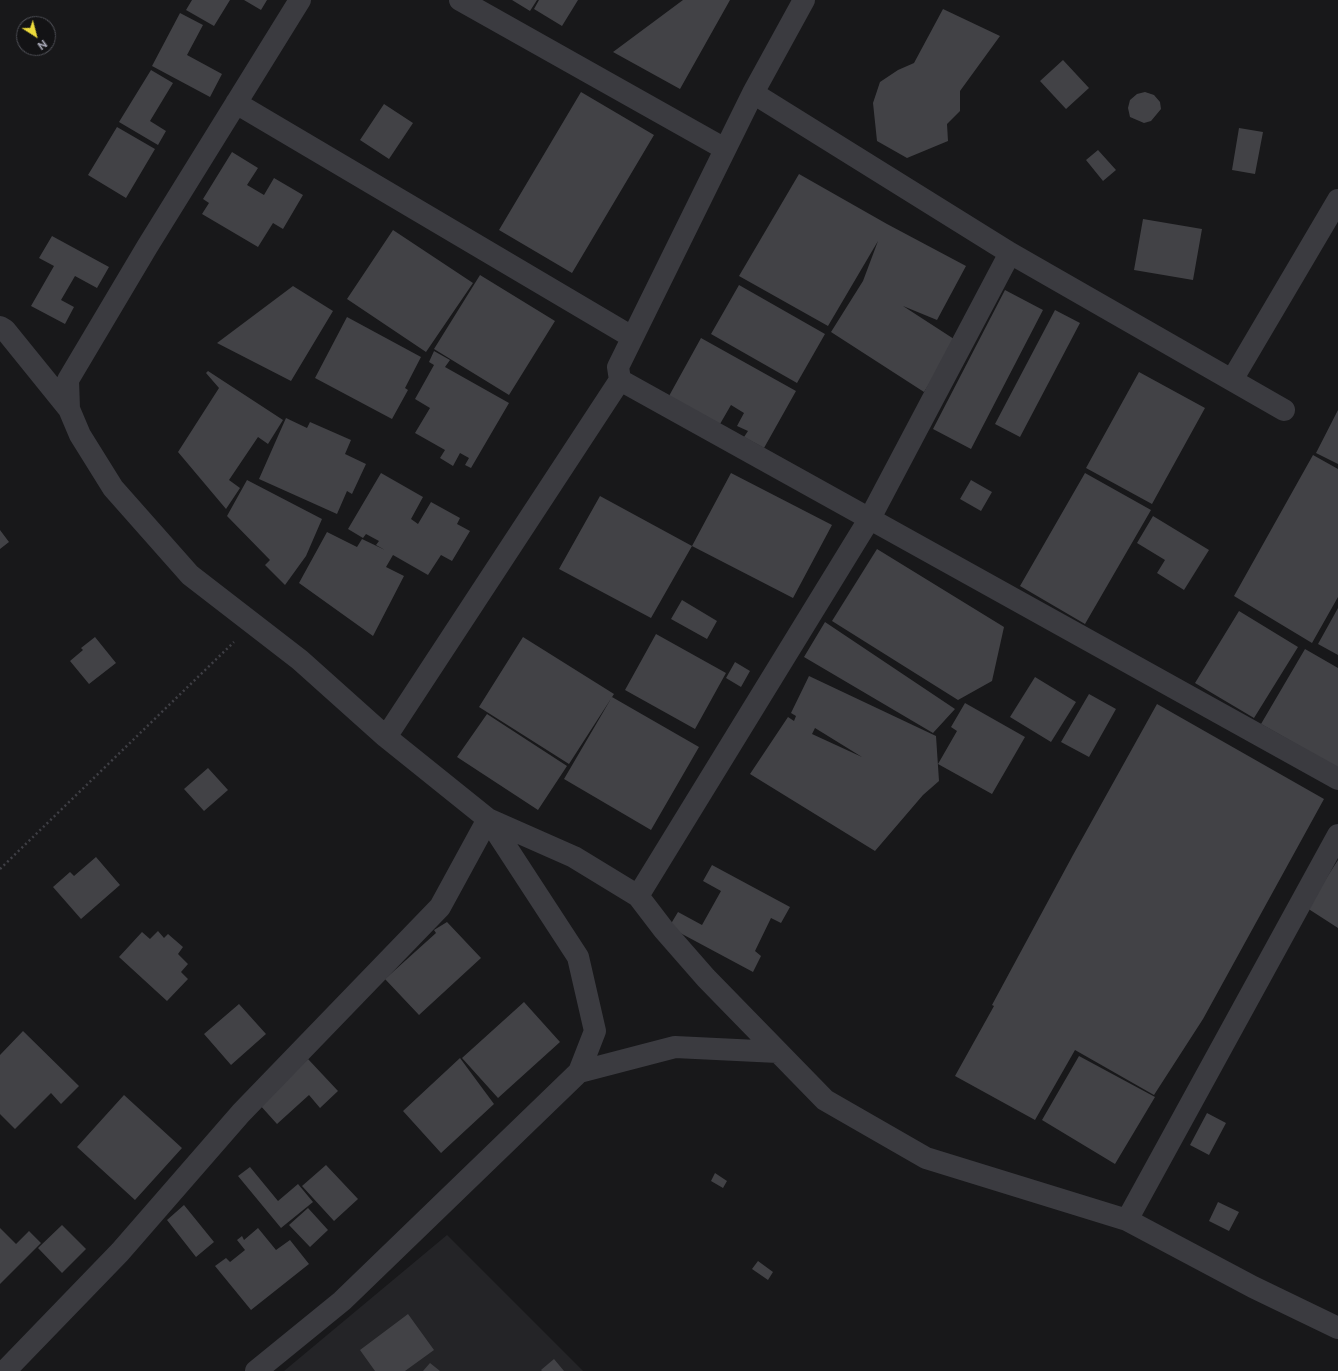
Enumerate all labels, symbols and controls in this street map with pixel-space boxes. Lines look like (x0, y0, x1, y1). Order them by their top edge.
north arrow (16, 16, 56, 56)
text: N (35, 38, 49, 52)

